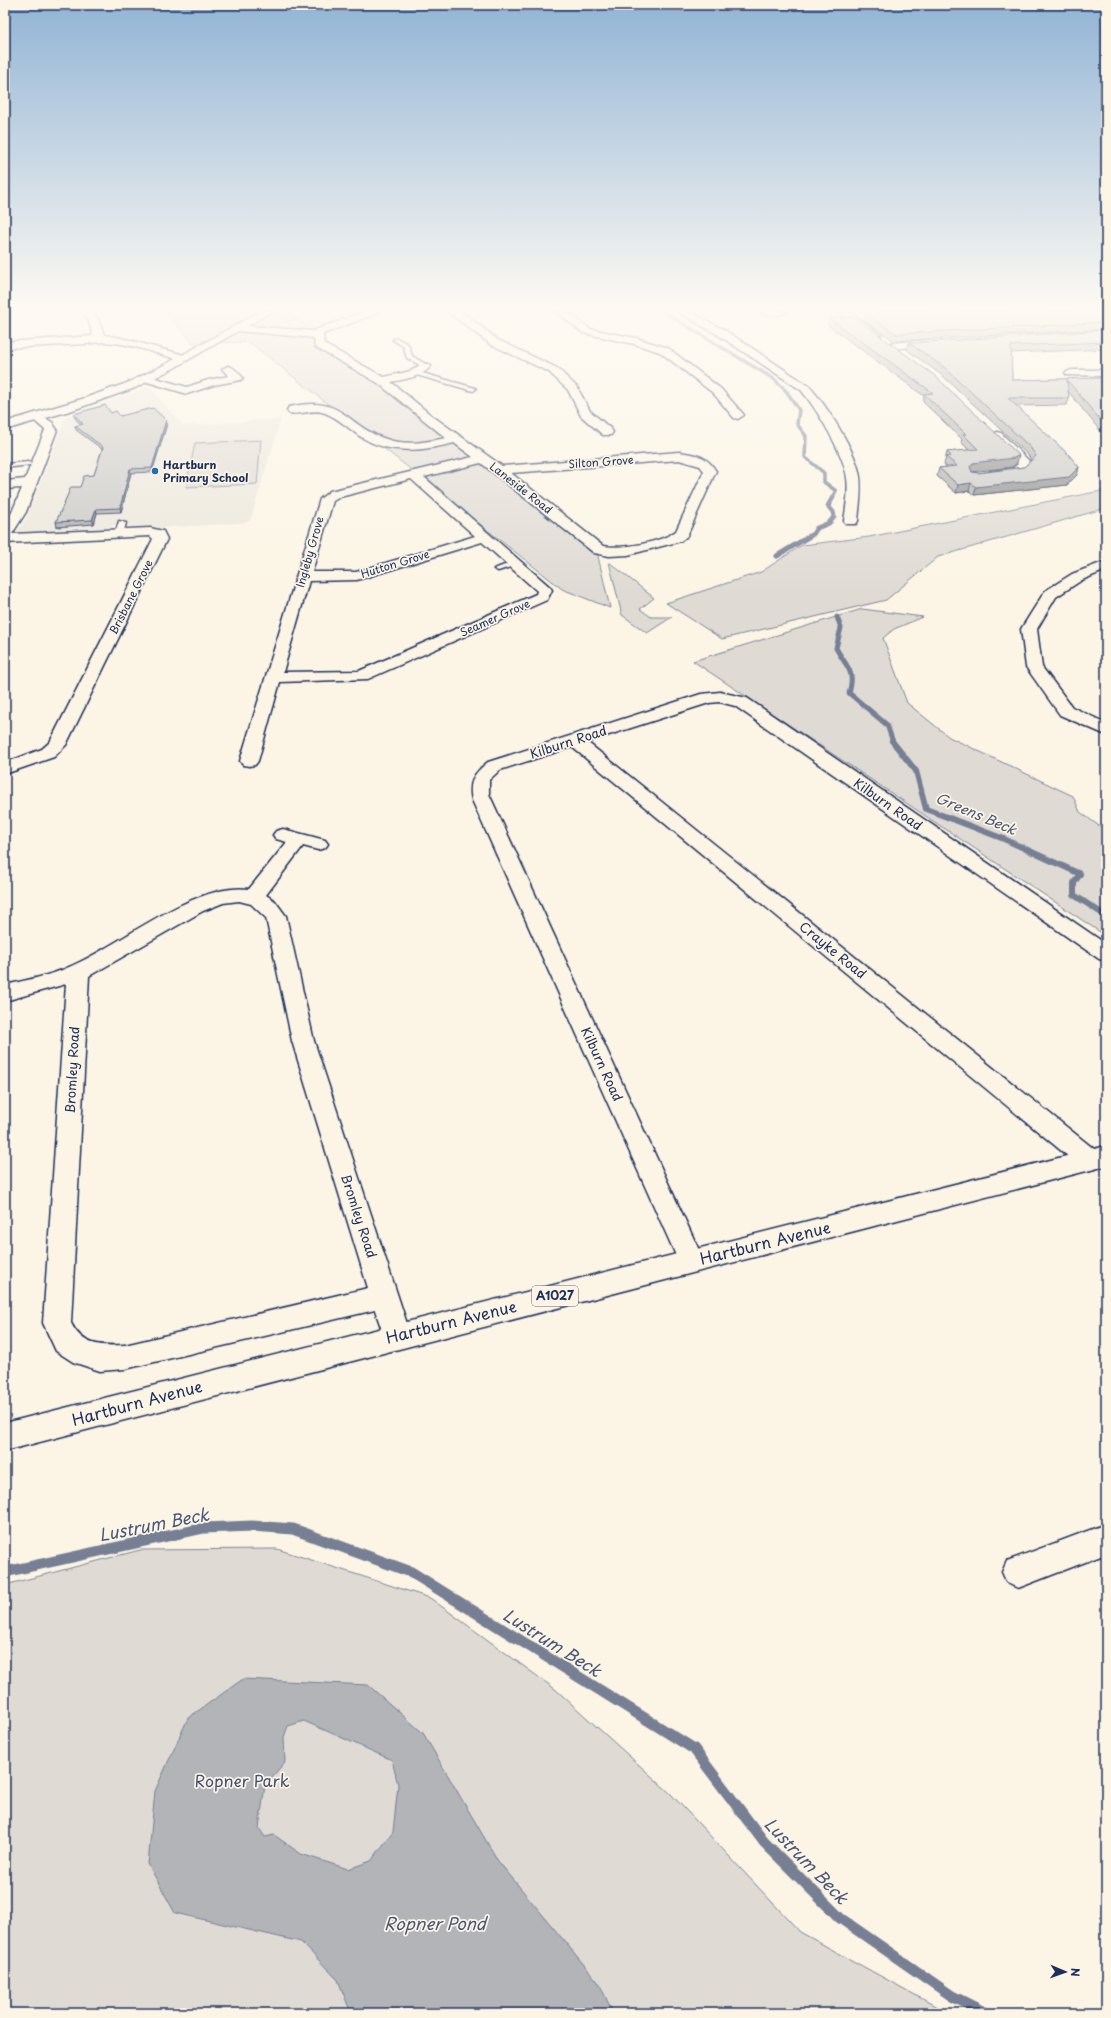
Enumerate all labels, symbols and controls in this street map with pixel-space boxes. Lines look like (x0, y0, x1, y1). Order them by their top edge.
street label: Silton Grove (568, 451, 634, 472)
place label: Hartburn Primary School (163, 456, 248, 486)
street label: Laneside Road (486, 458, 556, 518)
marker: Hartburn Primary School (150, 466, 160, 476)
street label: Ingleby Grove (291, 514, 328, 589)
street label: Hutton Grove (358, 545, 432, 582)
street label: Brisbane Grove (104, 556, 157, 637)
street label: Seamer Grove (457, 594, 533, 641)
street label: Kilburn Road (527, 720, 609, 763)
street label: Kilburn Road (850, 773, 927, 834)
water label: Greens Beck (932, 787, 1021, 841)
street label: Crayke Road (796, 917, 871, 983)
street label: Kilburn Road (577, 1024, 628, 1104)
street label: Bromley Road (60, 1026, 83, 1114)
street label: Bromley Road (337, 1171, 382, 1260)
street label: Hartburn Avenue (697, 1214, 833, 1270)
road number: A1027 (532, 1286, 578, 1306)
street label: Hartburn Avenue (383, 1293, 519, 1349)
street label: Hartburn Avenue (69, 1373, 205, 1431)
water label: Lustrum Beck (96, 1500, 212, 1547)
water label: Lustrum Beck (498, 1602, 607, 1683)
park label: Ropner Park (195, 1768, 290, 1792)
water label: Lustrum Beck (759, 1811, 855, 1910)
water label: Ropner Pond (384, 1910, 489, 1936)
north arrow (1045, 1952, 1085, 1992)
text: N (1067, 1968, 1084, 1977)

